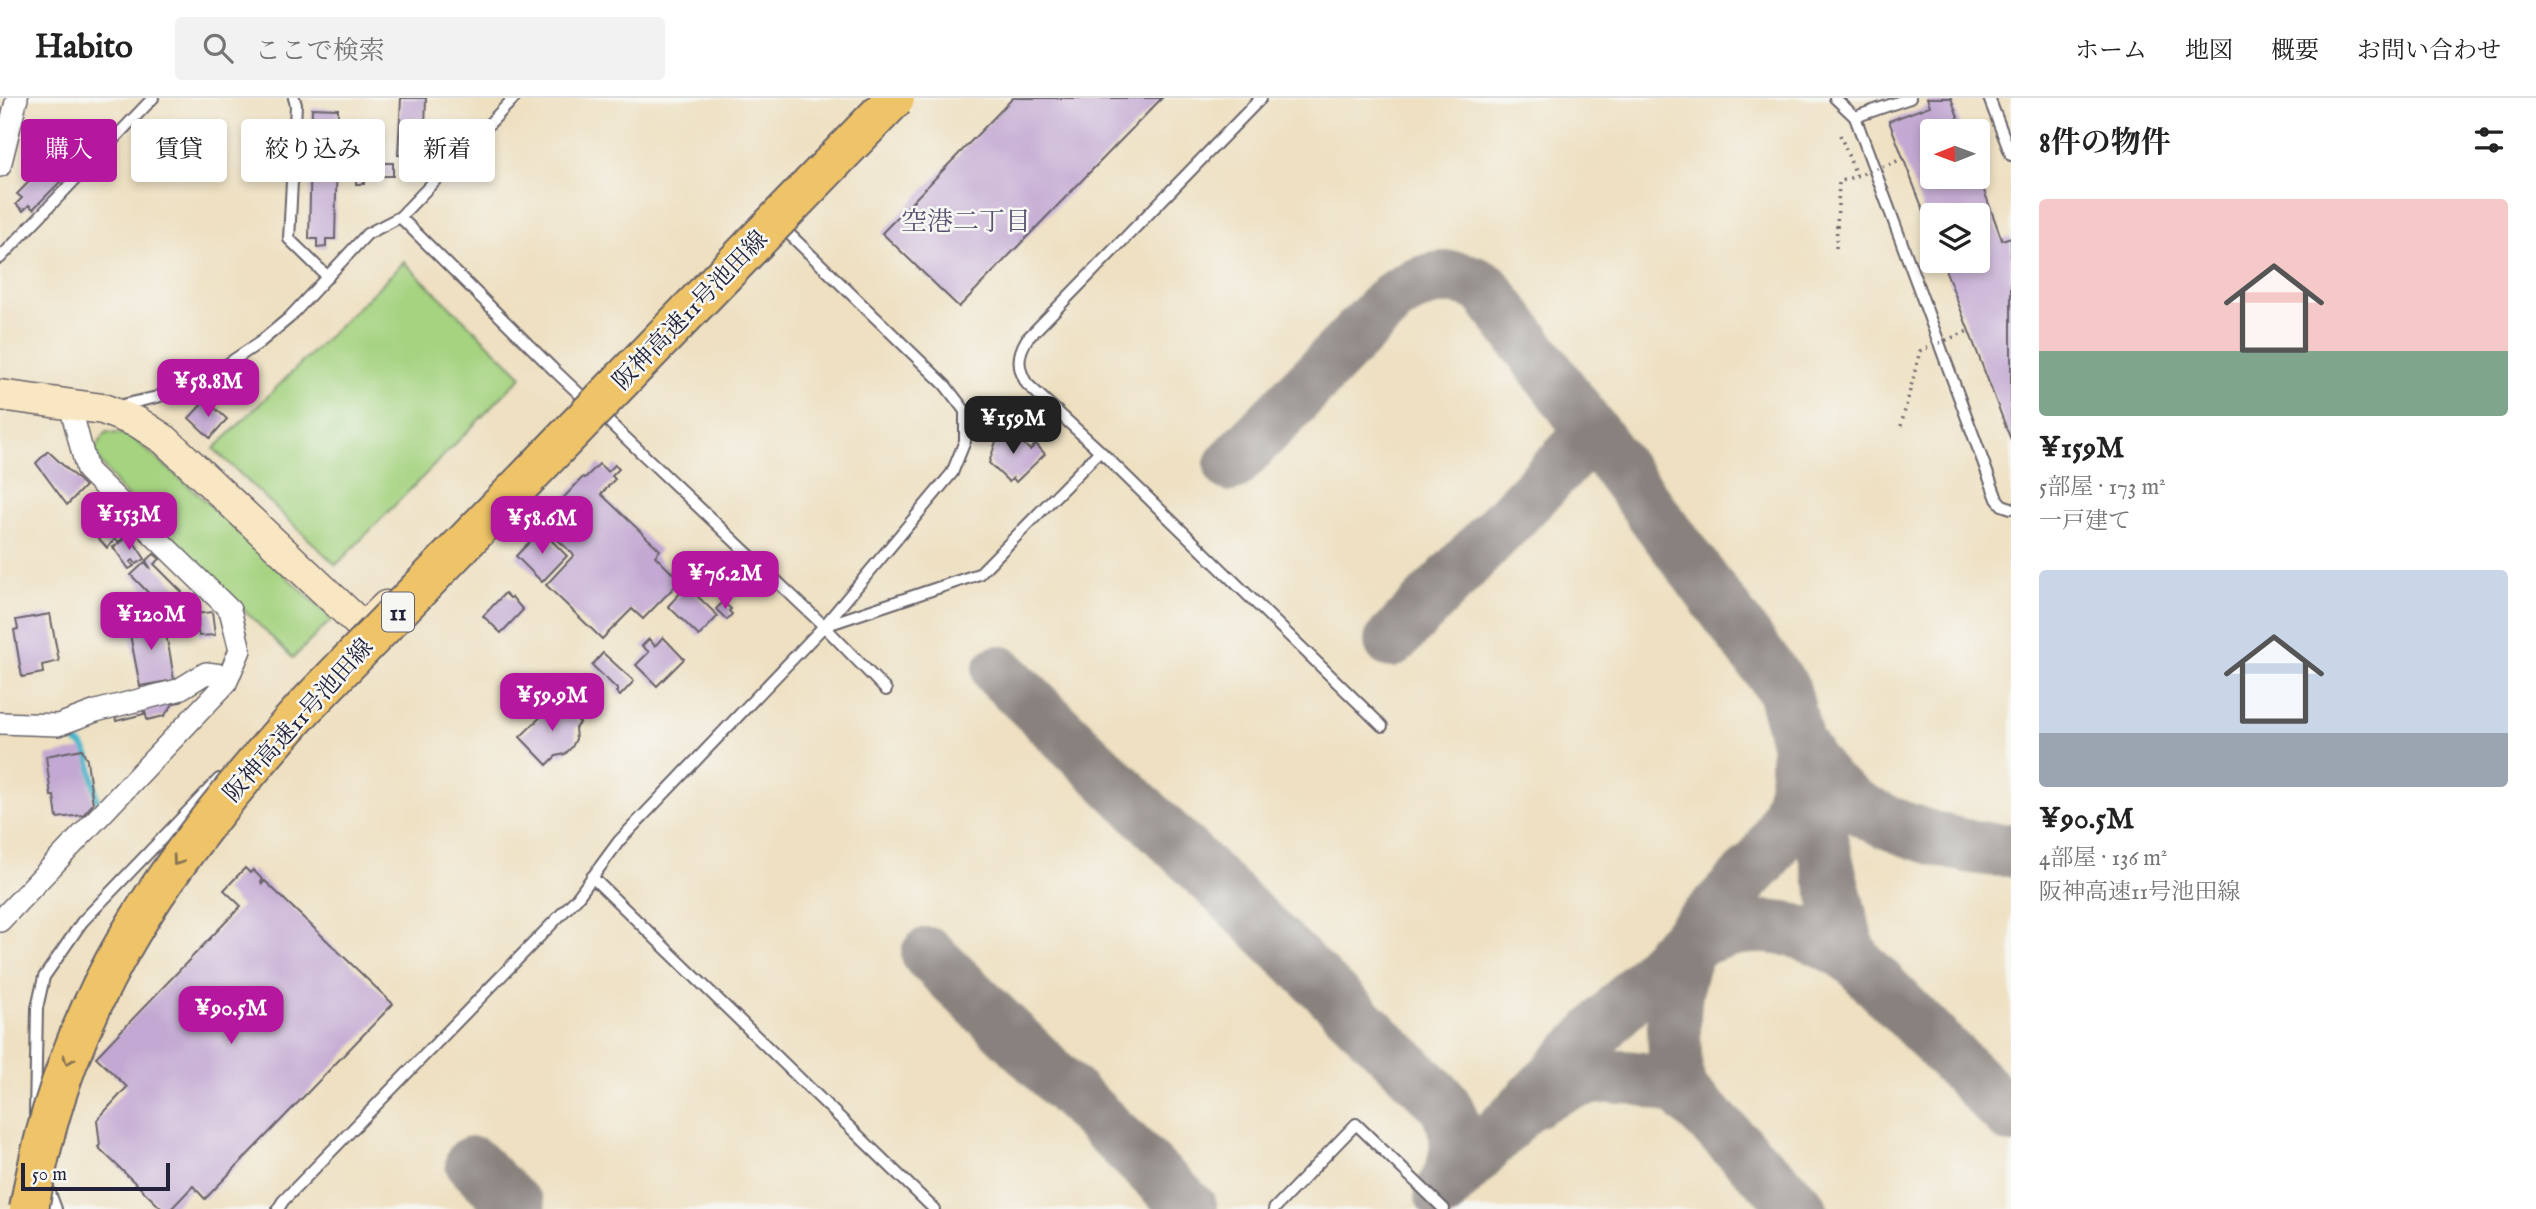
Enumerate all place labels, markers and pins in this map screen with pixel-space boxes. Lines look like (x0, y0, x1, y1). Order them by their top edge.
pin: ¥58.8M (151, 360, 265, 419)
pin: ¥159M (964, 396, 1062, 456)
pin: ¥153M (80, 492, 178, 552)
pin: ¥58.6M (485, 496, 599, 556)
pin: ¥76.2M (668, 552, 782, 611)
pin: ¥120M (102, 592, 200, 652)
pin: ¥59.9M (495, 674, 609, 733)
pin: ¥90.5M (174, 986, 288, 1046)

